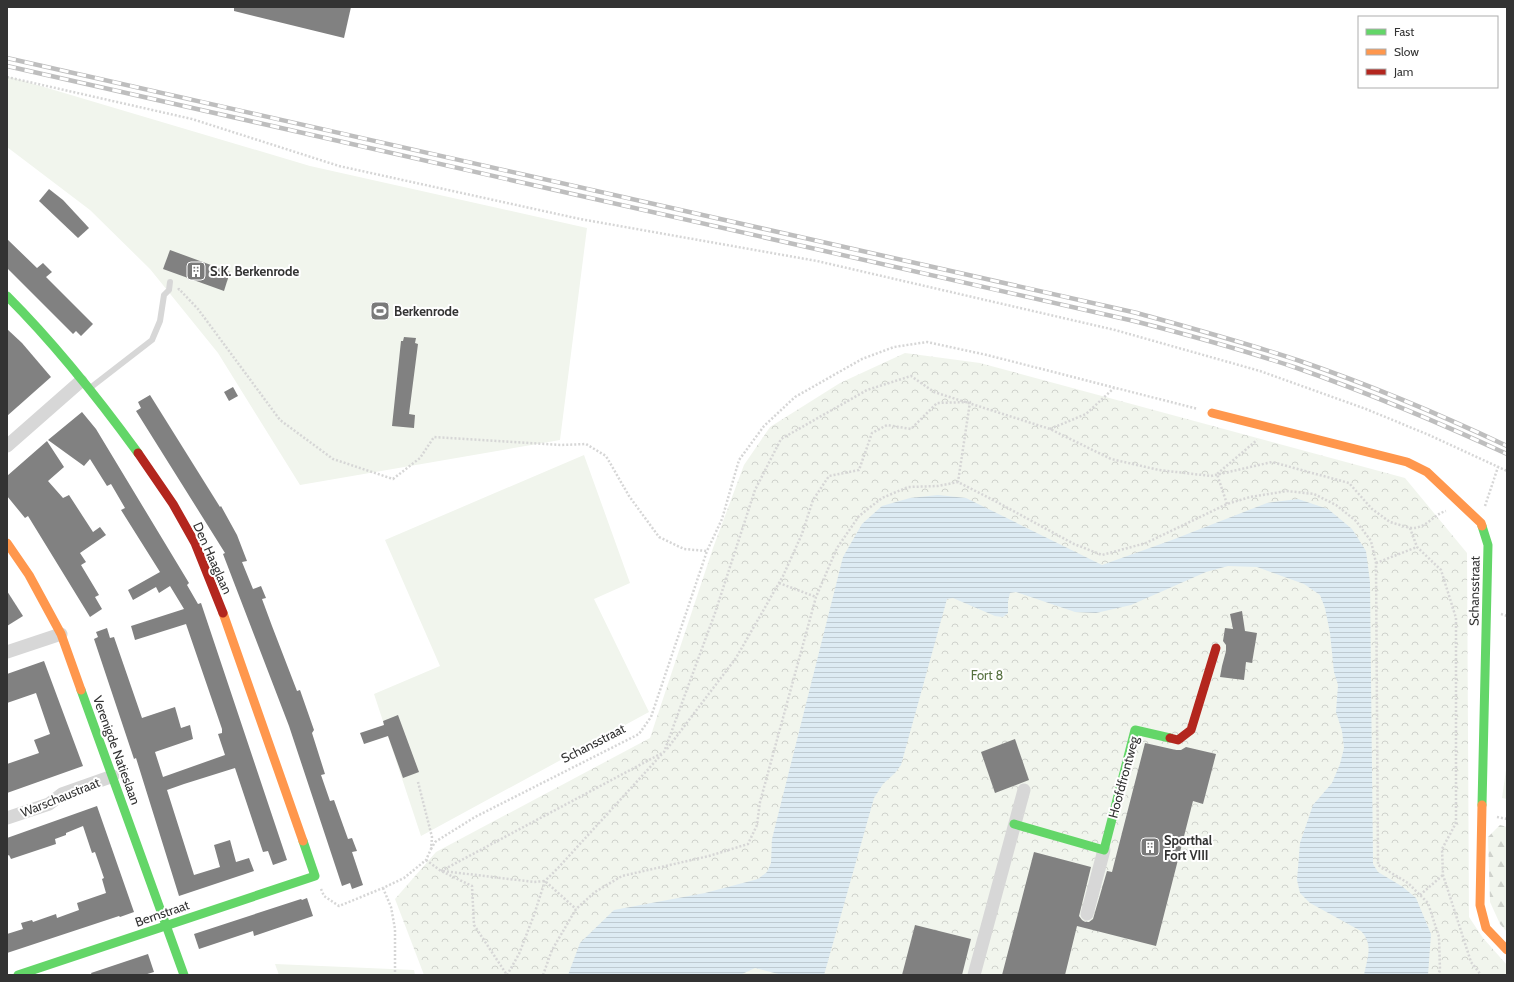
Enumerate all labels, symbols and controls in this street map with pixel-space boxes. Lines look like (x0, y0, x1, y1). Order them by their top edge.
legend (1358, 16, 1498, 88)
text: Fast (1394, 24, 1414, 39)
text: Slow (1394, 44, 1419, 59)
text: Jam (1393, 64, 1413, 79)
building icon: S.K. Berkenrode (185, 260, 207, 282)
place label: S.K. Berkenrode (210, 263, 299, 279)
sports icon: Berkenrode (369, 300, 391, 322)
place label: Berkenrode (394, 303, 459, 319)
street label: Den Haaglaan (190, 520, 236, 596)
street label: Schansstraat (1465, 555, 1483, 626)
park label: Fort 8 (971, 667, 1003, 683)
street label: Verenigde Natieslaan (90, 693, 144, 807)
street label: Schansstraat (558, 720, 628, 766)
street label: Hoofdfrontweg (1104, 734, 1142, 820)
street label: Warschaustraat (18, 774, 103, 820)
place label: Sporthal Fort VIII (1164, 832, 1213, 863)
building icon: Sporthal Fort VIII (1139, 836, 1161, 858)
street label: Bernstraat (133, 896, 192, 930)

